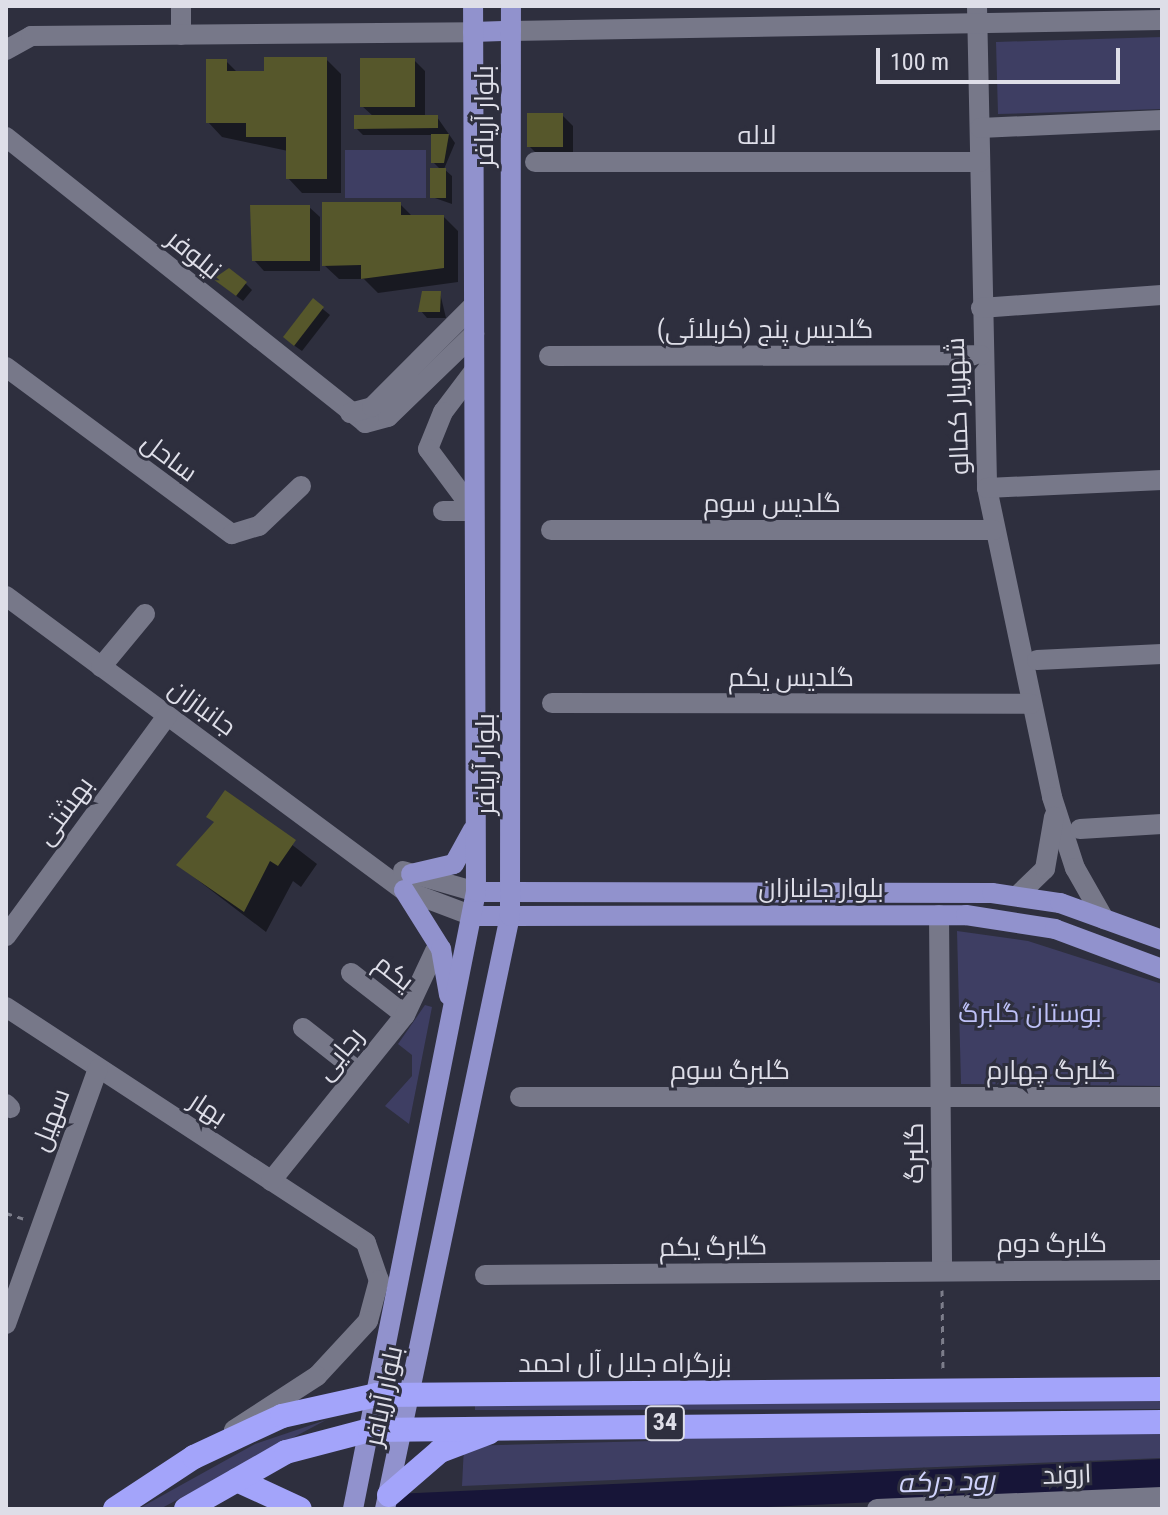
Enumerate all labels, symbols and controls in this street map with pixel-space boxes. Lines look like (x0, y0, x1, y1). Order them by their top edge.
scale bar (880, 32, 1124, 82)
text: 100 m (890, 48, 949, 76)
street label: بلوار آریافر (469, 65, 501, 167)
street label: لاله (738, 120, 776, 152)
street label: نیلوفر (160, 224, 228, 286)
street label: گلدیس پنج (کربلائی) (657, 314, 873, 346)
street label: شهریار کمالو (940, 337, 976, 475)
street label: ساحل (135, 427, 203, 489)
street label: گلدیس سوم (703, 488, 841, 520)
street label: گلدیس یکم (728, 662, 854, 694)
street label: جانبازان (162, 673, 242, 743)
street label: بلوار آریافر (470, 713, 502, 815)
street label: بهشتی (30, 771, 100, 851)
street label: بلوار جانبازان (758, 873, 884, 905)
street label: یکم (368, 948, 420, 998)
park label: بوستان گلبرگ (958, 998, 1102, 1030)
street label: رجایی (309, 1021, 371, 1087)
street label: گلبرگ سوم (670, 1055, 790, 1087)
street label: گلبرگ چهارم (986, 1055, 1116, 1087)
street label: سهیل (25, 1084, 77, 1156)
street label: بهار (183, 1085, 233, 1133)
street label: گلبرگ (899, 1122, 931, 1184)
street label: گلبرگ دوم (997, 1228, 1107, 1260)
street label: گلبرگ یکم (658, 1230, 768, 1264)
street label: بلوار آریافر (358, 1343, 410, 1449)
street label: بزرگراه جلال آل احمد (518, 1348, 732, 1380)
road number: 34 (643, 1403, 687, 1443)
street label: اروند (1042, 1459, 1092, 1491)
water label: رود درکه (897, 1464, 995, 1500)

